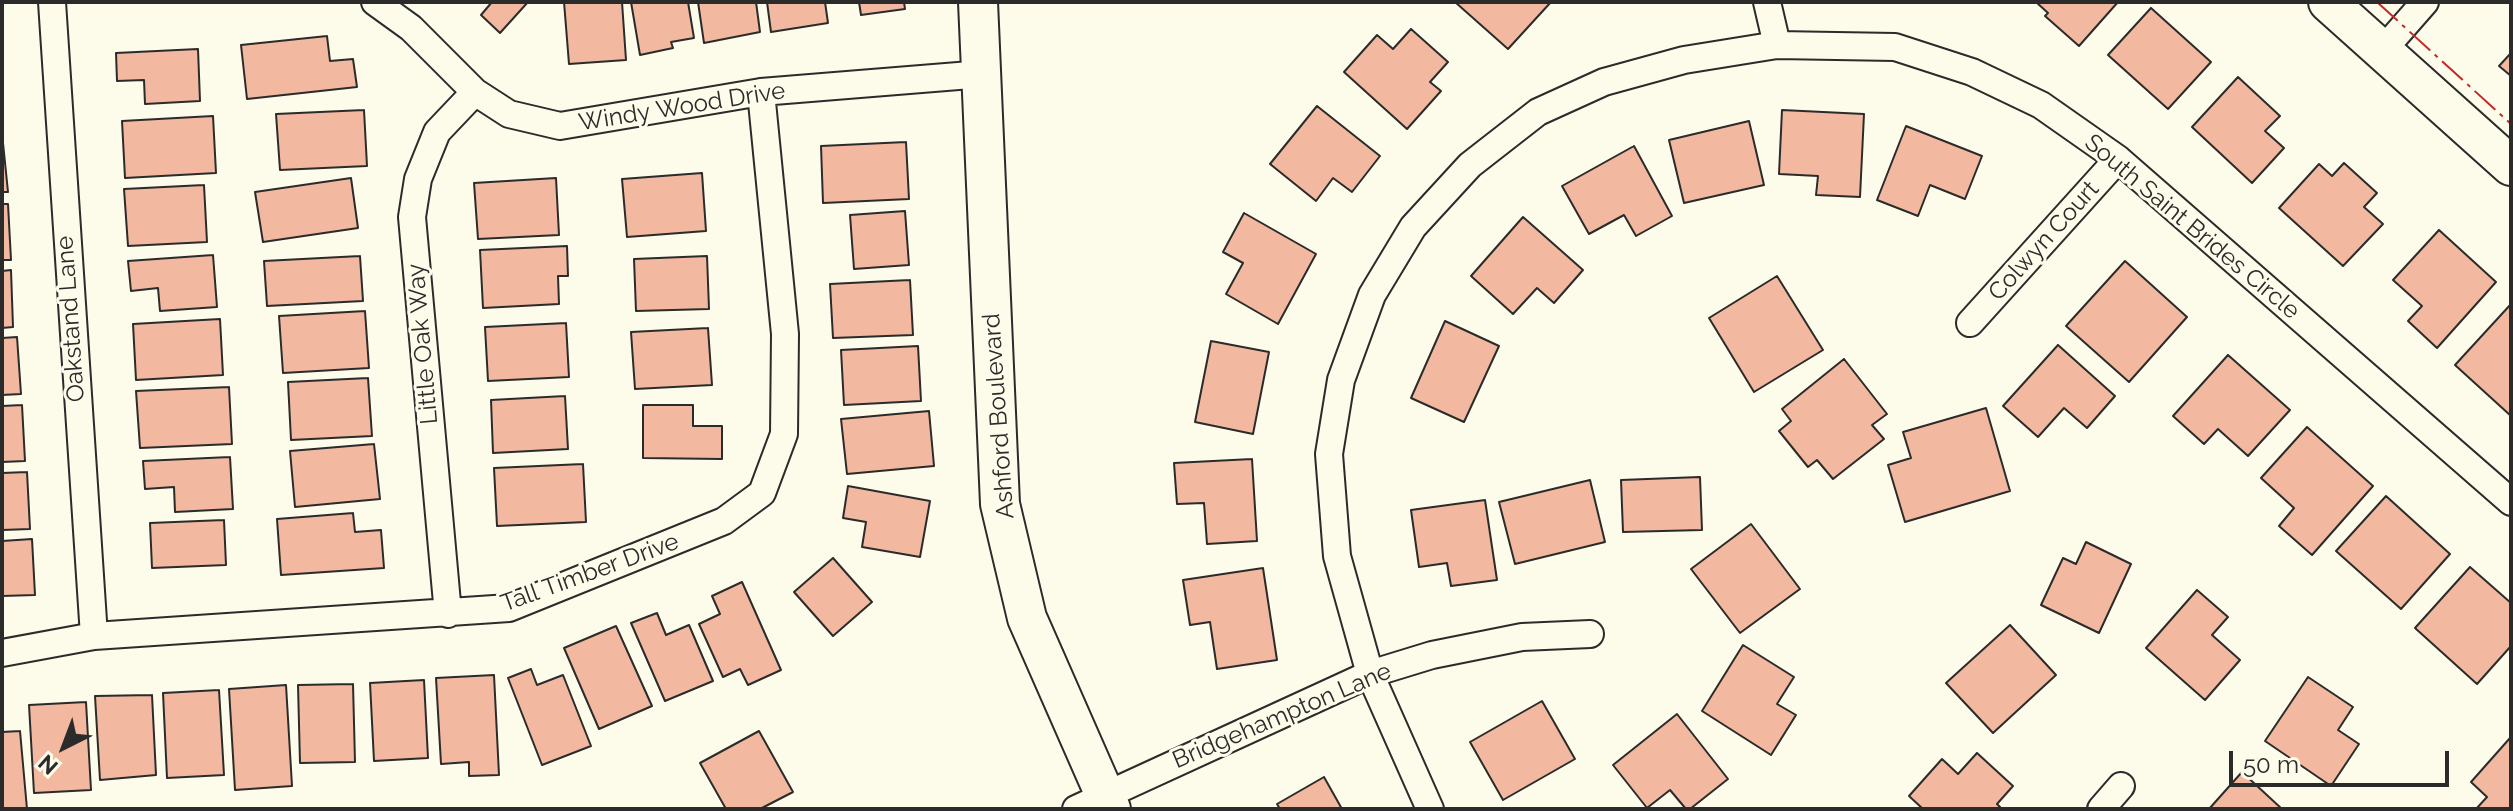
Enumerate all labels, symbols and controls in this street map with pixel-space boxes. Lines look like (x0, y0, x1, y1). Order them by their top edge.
street label: Windy Wood Drive (577, 76, 787, 138)
street label: South Saint Brides Circle (2079, 129, 2305, 325)
street label: Colwyn Court (1983, 175, 2105, 307)
street label: Oakstand Lane (51, 235, 91, 403)
street label: Little Oak Way (402, 262, 444, 426)
street label: Ashford Boulevard (977, 312, 1021, 520)
street label: Tall Timber Drive (497, 527, 683, 619)
street label: Bridgehampton Lane (1168, 657, 1396, 775)
north arrow (24, 707, 104, 787)
scale bar (2233, 735, 2453, 785)
text: N (33, 750, 63, 780)
text: 50 m (2243, 750, 2299, 779)

